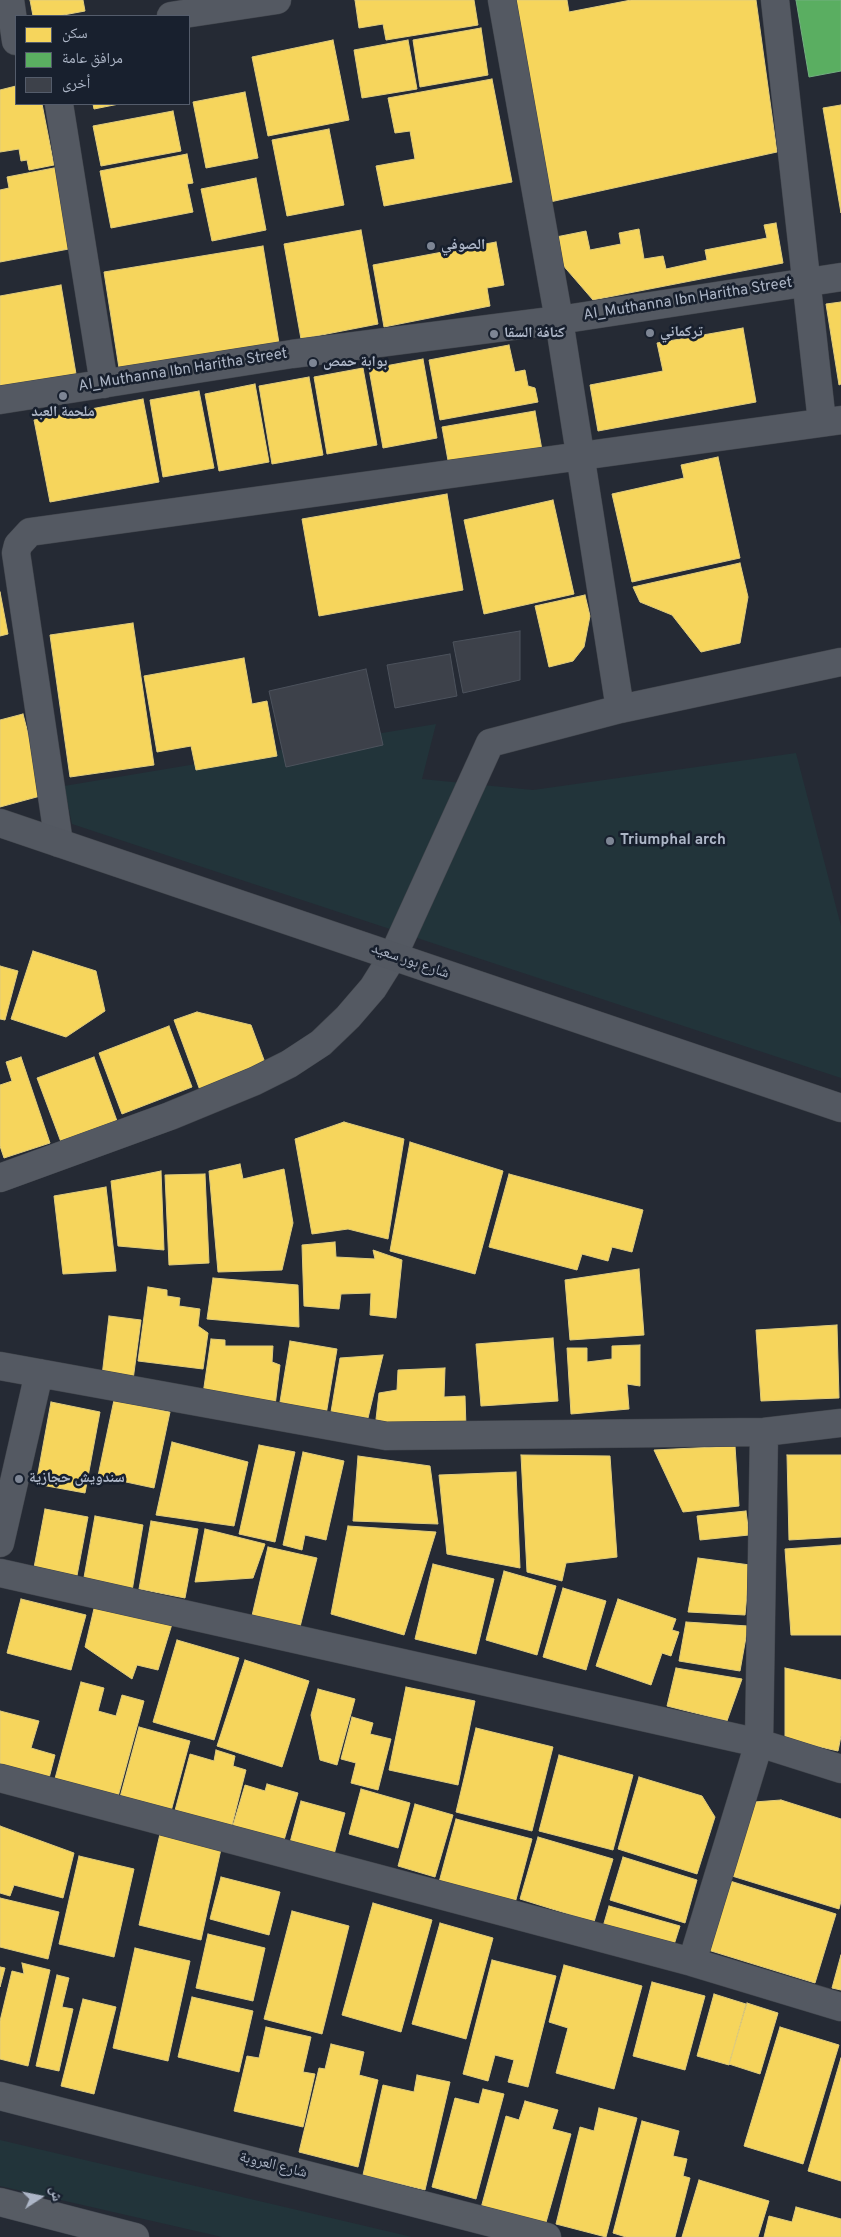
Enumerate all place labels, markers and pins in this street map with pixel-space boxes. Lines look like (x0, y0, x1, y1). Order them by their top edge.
place label: الصوفي (441, 237, 485, 255)
marker: الصوفي (425, 240, 437, 252)
place label: تركماني (660, 324, 703, 342)
place label: كنافة السقا (504, 325, 565, 343)
marker: تركماني (644, 327, 656, 339)
marker: كنافة السقا (488, 328, 500, 340)
place label: بوابة حمص (323, 354, 387, 372)
marker: بوابة حمص (307, 357, 319, 369)
marker: ملحمة العبد (57, 390, 69, 402)
place label: ملحمة العبد (31, 404, 95, 422)
place label: Triumphal arch (620, 832, 726, 850)
marker: Triumphal arch (604, 835, 616, 847)
place label: سندويش حجازية (29, 1470, 125, 1488)
marker: سندويش حجازية (13, 1473, 25, 1485)

